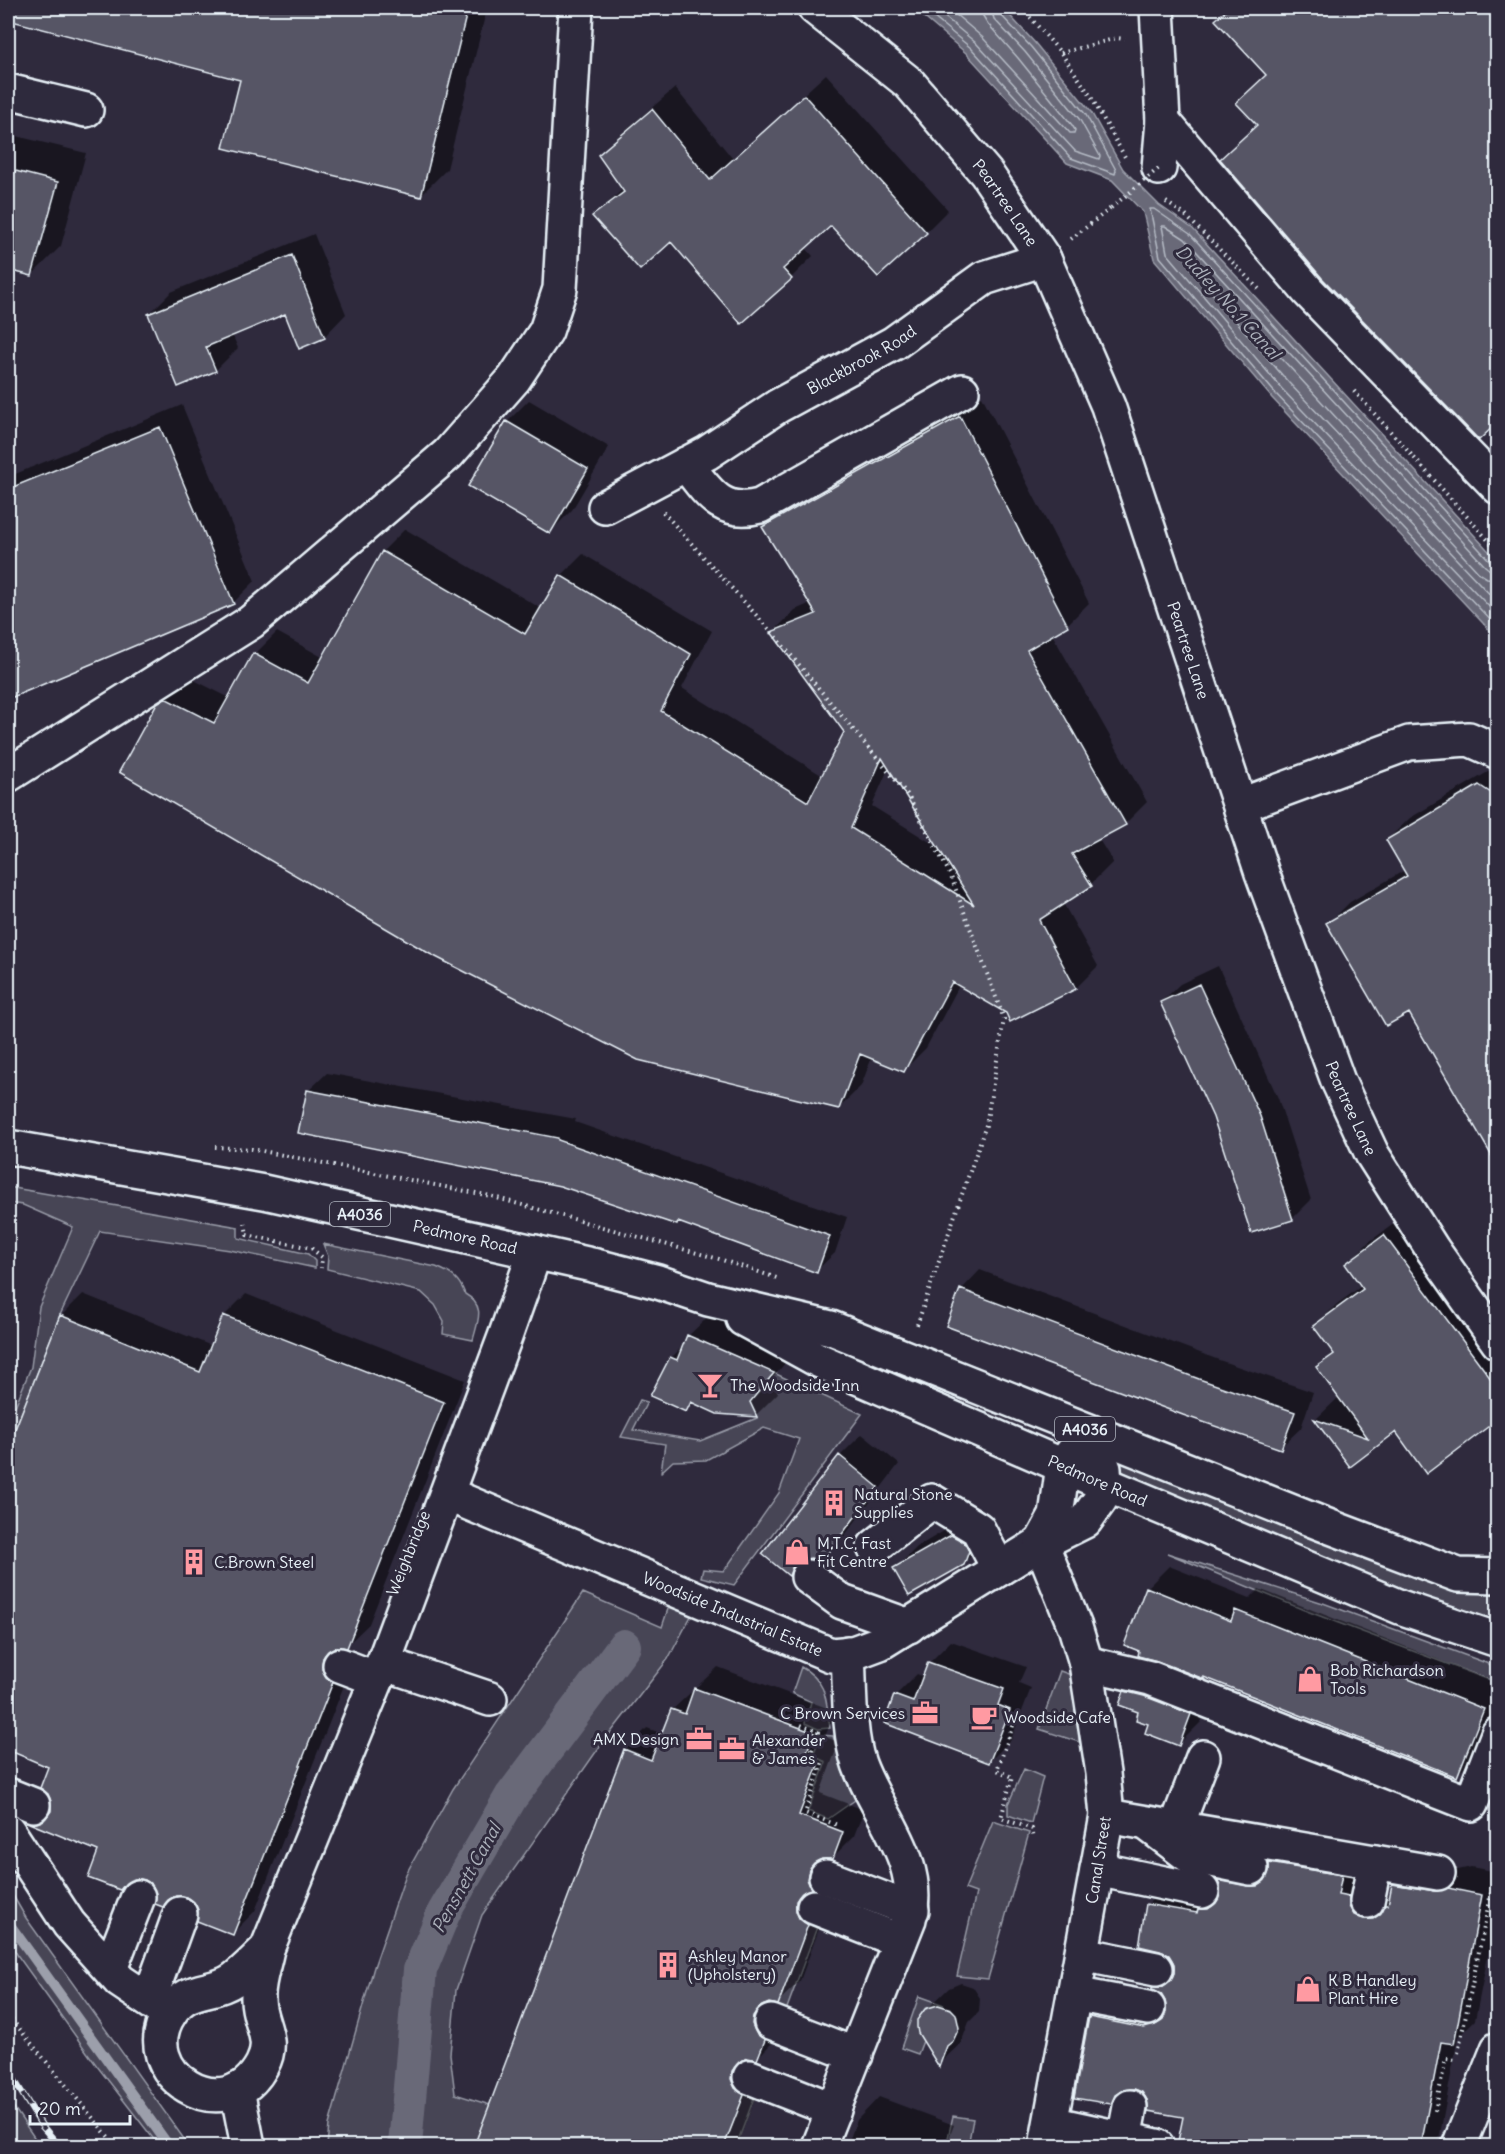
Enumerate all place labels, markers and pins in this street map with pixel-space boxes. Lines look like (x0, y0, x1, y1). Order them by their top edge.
bar icon: The Woodside Inn (695, 1370, 725, 1400)
place label: The Woodside Inn (730, 1375, 859, 1395)
place label: Natural Stone Supplies (854, 1484, 953, 1522)
building icon: Natural Stone Supplies (819, 1488, 849, 1518)
place label: M.T.C. Fast Fit Centre (817, 1533, 892, 1571)
shop icon: M.T.C. Fast Fit Centre (782, 1537, 812, 1567)
building icon: C.Brown Steel (179, 1547, 209, 1577)
place label: C.Brown Steel (214, 1552, 314, 1572)
place label: Bob Richardson Tools (1330, 1660, 1444, 1698)
shop icon: Bob Richardson Tools (1295, 1664, 1325, 1694)
office icon: C Brown Services (910, 1698, 940, 1728)
cafe icon: Woodside Cafe (969, 1702, 999, 1732)
place label: C Brown Services (780, 1703, 905, 1723)
place label: Woodside Cafe (1004, 1707, 1111, 1727)
office icon: AMX Design (684, 1724, 714, 1754)
place label: AMX Design (593, 1729, 679, 1749)
place label: Alexander & James (752, 1730, 825, 1768)
office icon: Alexander & James (717, 1734, 747, 1764)
place label: Ashley Manor (Upholstery) (688, 1946, 787, 1984)
building icon: Ashley Manor (Upholstery) (653, 1950, 683, 1980)
place label: K B Handley Plant Hire (1328, 1970, 1417, 2008)
shop icon: K B Handley Plant Hire (1293, 1974, 1323, 2004)

